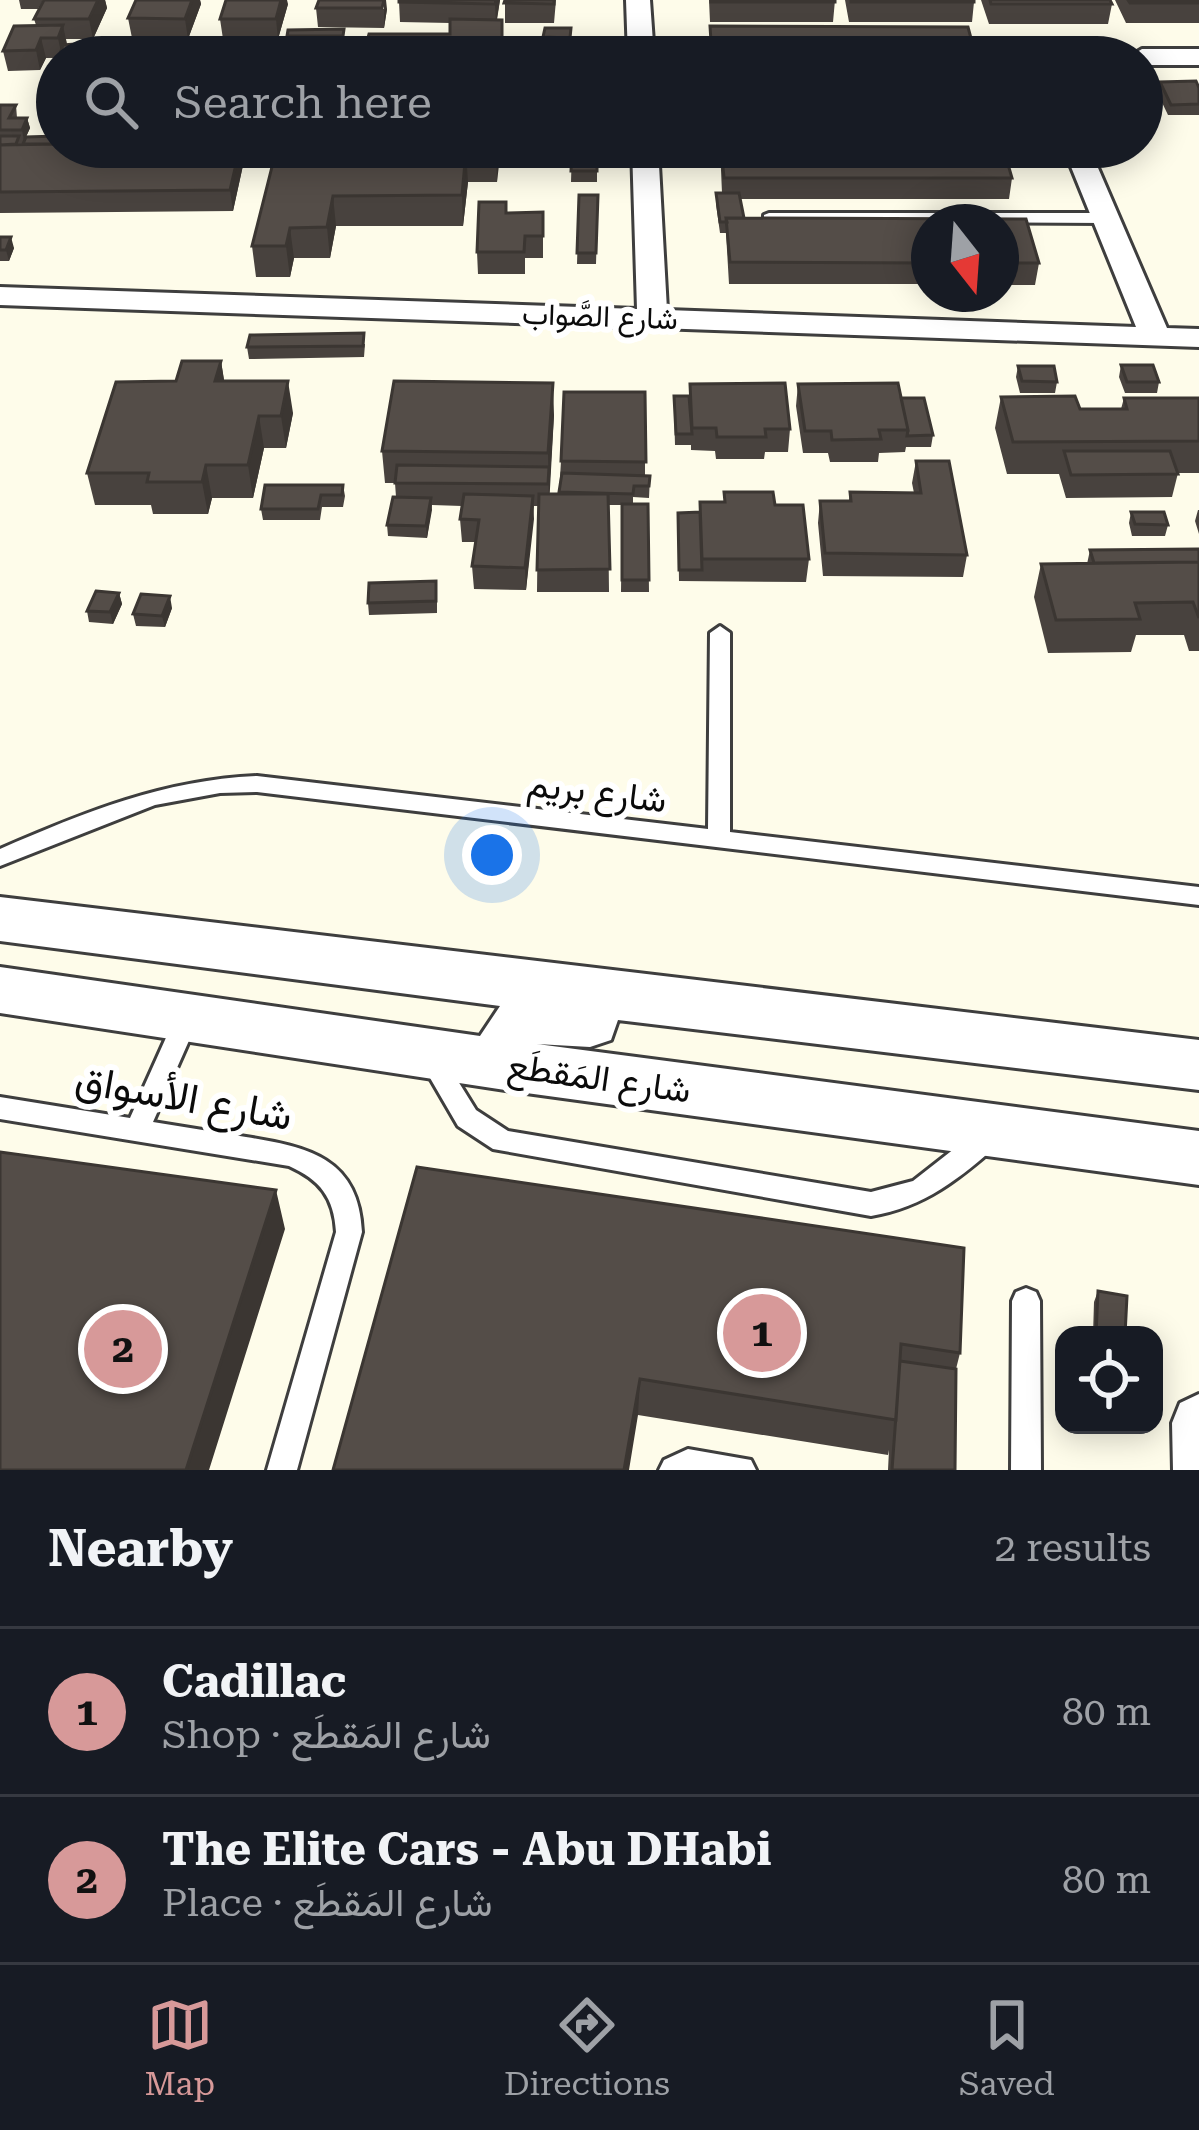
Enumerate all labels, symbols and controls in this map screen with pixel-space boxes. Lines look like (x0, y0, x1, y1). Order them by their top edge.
search box (36, 36, 1163, 168)
icon: search (78, 69, 144, 135)
text: Search here (174, 76, 432, 129)
north arrow (911, 204, 1019, 312)
street label: شارع الصَّواب (521, 296, 679, 339)
street label: شارع بريم (525, 763, 669, 824)
your location (462, 825, 522, 885)
street label: شارع المَقطَع (504, 1044, 693, 1116)
street label: شارع الأسواق (71, 1054, 296, 1144)
pin: 1 (723, 1288, 801, 1378)
pin: 2 (84, 1304, 162, 1394)
map controls (1055, 1326, 1163, 1434)
button: locate (1055, 1326, 1163, 1434)
text: Nearby (48, 1519, 233, 1578)
text: 2 results (994, 1525, 1151, 1571)
text: Cadillac (162, 1655, 347, 1708)
text: 1 (76, 1689, 98, 1735)
text: 80 m (1062, 1689, 1151, 1735)
text: Shop · شارع المَقطَع (162, 1712, 491, 1758)
text: The Elite Cars - Abu DHabi (162, 1823, 771, 1876)
text: 2 (76, 1857, 98, 1903)
text: 80 m (1062, 1857, 1151, 1903)
text: Place · شارع المَقطَع (162, 1880, 493, 1926)
tab: Map (144, 1992, 215, 2103)
tab: Directions (504, 1992, 670, 2103)
tab: Saved (959, 1992, 1055, 2103)

